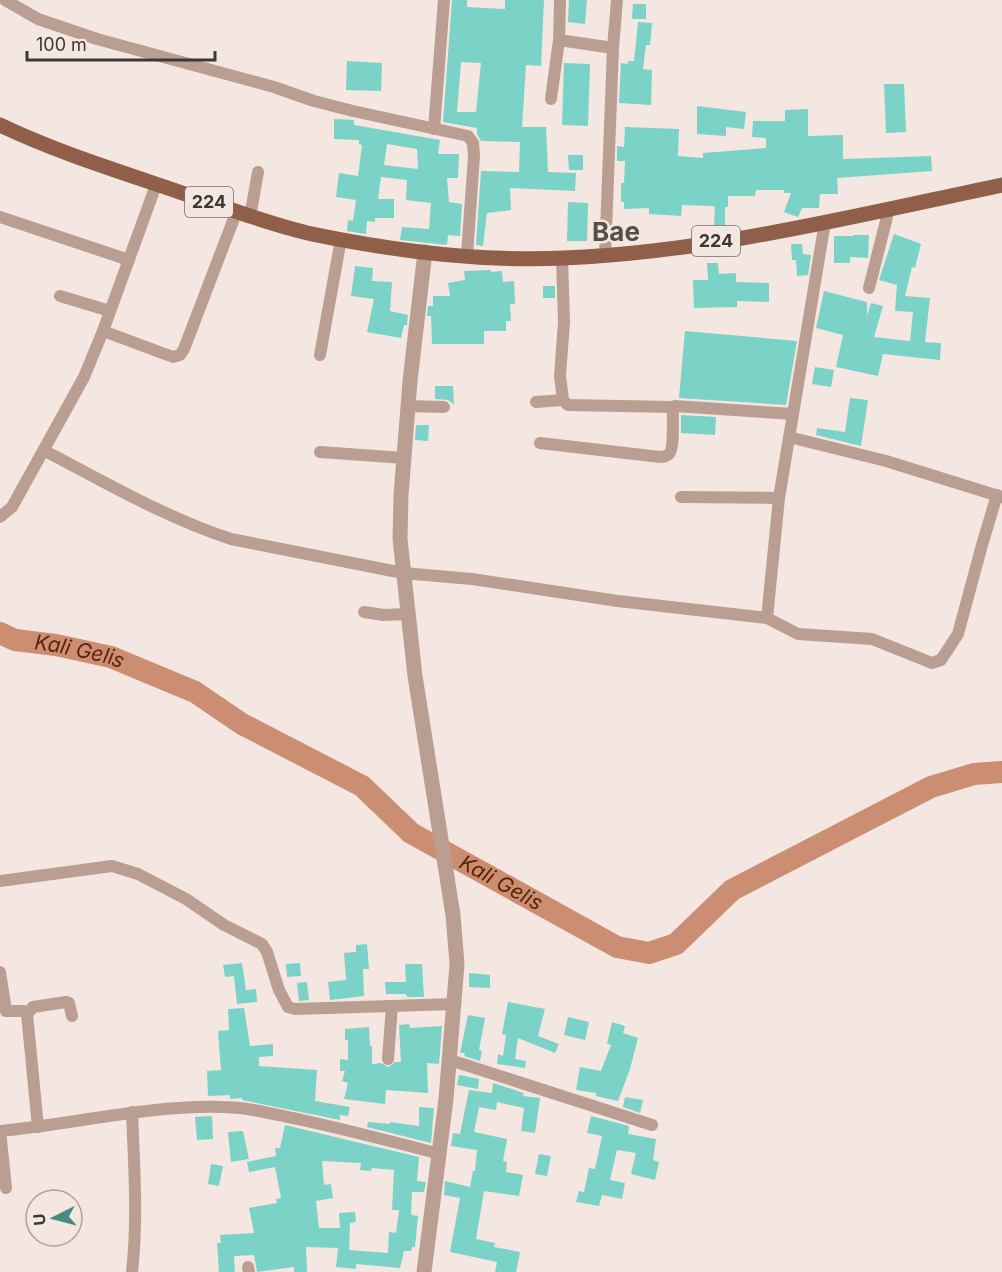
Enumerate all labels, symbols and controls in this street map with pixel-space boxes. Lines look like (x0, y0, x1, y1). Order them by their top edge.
scale bar (27, 24, 214, 62)
text: 100 m (36, 34, 87, 55)
road number: 224 (185, 187, 233, 217)
district label: Bae (592, 216, 640, 247)
road number: 224 (692, 226, 740, 256)
water label: Kali Gelis (33, 629, 128, 673)
water label: Kali Gelis (455, 849, 547, 915)
north arrow (24, 1188, 84, 1248)
text: U (29, 1213, 50, 1226)

